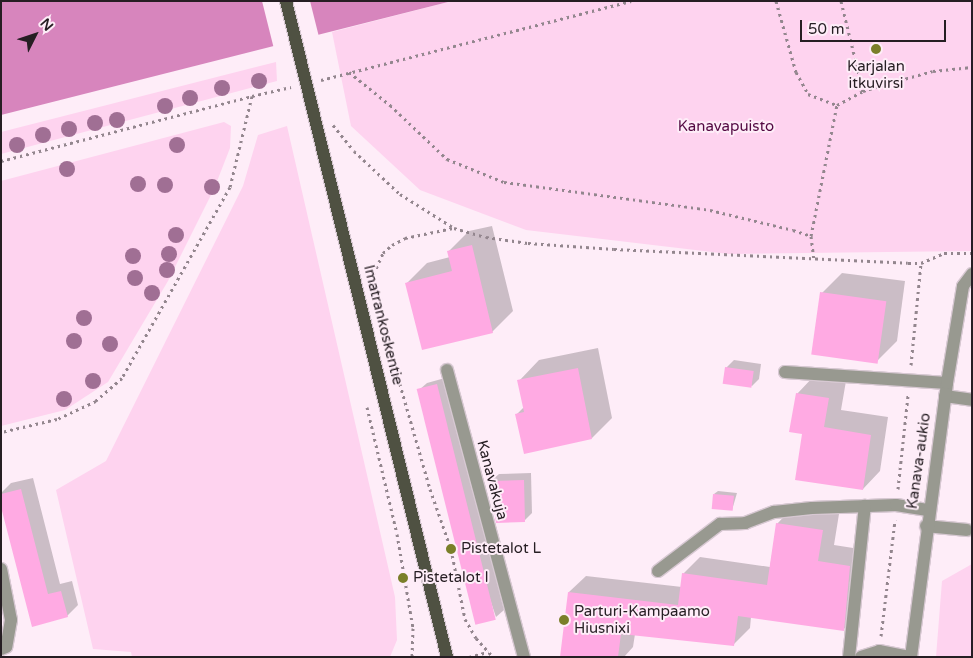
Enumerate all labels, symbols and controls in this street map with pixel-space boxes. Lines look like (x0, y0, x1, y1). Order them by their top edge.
north arrow (10, 10, 60, 60)
scale bar (803, 10, 949, 42)
text: N (37, 15, 57, 35)
text: 50 m (808, 20, 845, 38)
marker: Karjalan itkuvirsi (870, 43, 882, 55)
place label: Karjalan itkuvirsi (847, 57, 905, 92)
park label: Kanavapuisto (678, 118, 774, 136)
street label: Imatrankoskentie (359, 263, 407, 387)
street label: Kanava-aukio (903, 412, 935, 510)
street label: Kanavakuja (473, 438, 511, 522)
place label: Pistetalot L (461, 540, 541, 558)
marker: Pistetalot L (445, 543, 457, 555)
place label: Pistetalot I (413, 569, 489, 587)
marker: Pistetalot I (397, 572, 409, 584)
place label: Parturi-Kampaamo Hiusnixi (574, 602, 710, 637)
marker: Parturi-Kampaamo Hiusnixi (558, 614, 570, 626)

